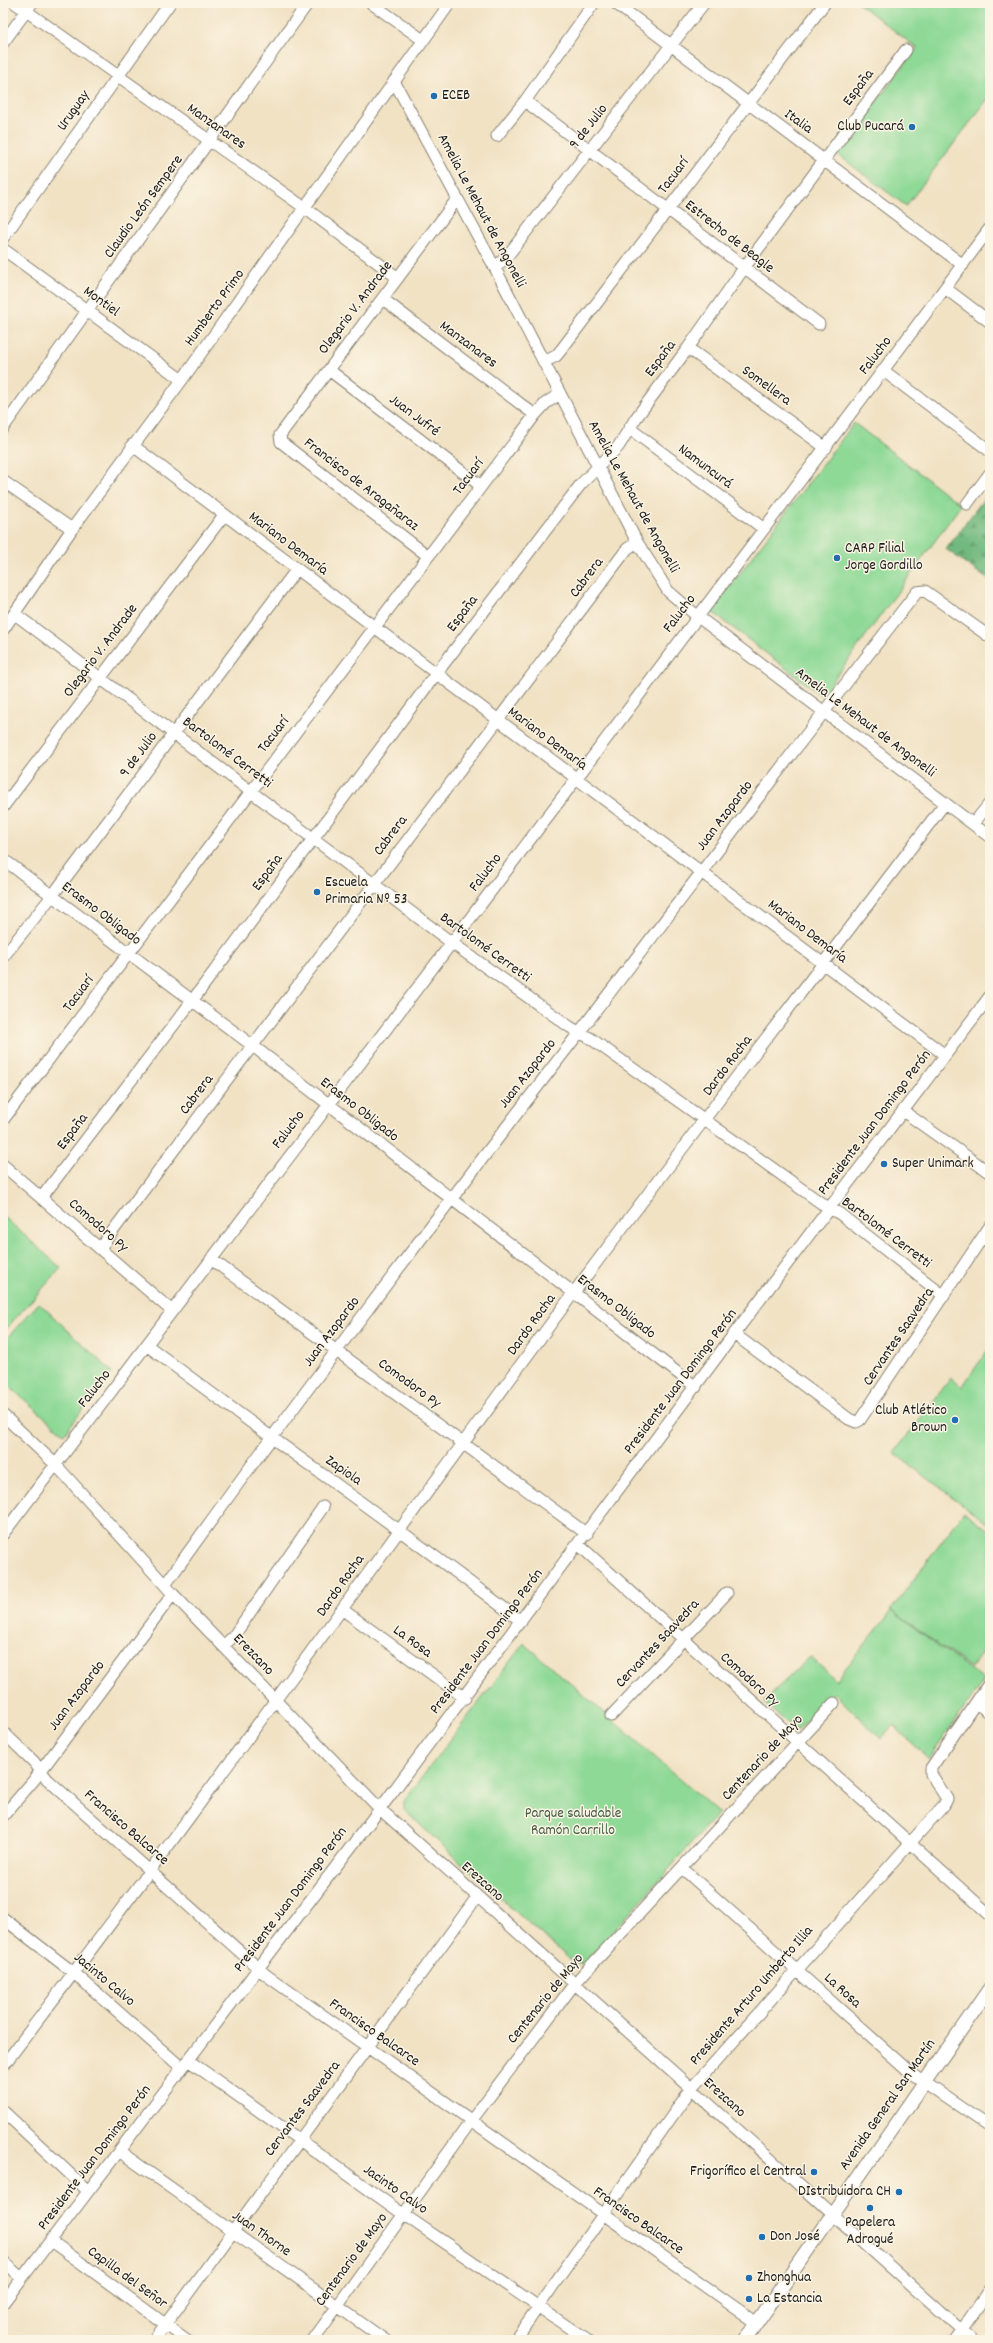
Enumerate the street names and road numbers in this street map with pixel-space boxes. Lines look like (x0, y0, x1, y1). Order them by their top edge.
street label: España (838, 64, 881, 111)
street label: Uruguay (52, 85, 97, 136)
street label: Manzanares (182, 99, 250, 155)
street label: 9 de Julio (564, 99, 614, 154)
street label: Italia (779, 104, 818, 140)
street label: Amelia Le Mehaut de Angonelli (431, 130, 531, 292)
street label: Claudio León Sempere (99, 150, 189, 263)
street label: Tacuarí (653, 152, 696, 199)
street label: Estrecho de Beagle (680, 195, 779, 279)
street label: Olegario V. Andrade (313, 256, 399, 359)
street label: Humberto Primo (179, 265, 251, 351)
street label: Montiel (78, 281, 124, 323)
street label: Manzanares (434, 316, 502, 374)
street label: Falucho (854, 332, 898, 380)
street label: España (640, 335, 683, 382)
street label: Somellera (737, 360, 796, 412)
street label: Juan Jufré (384, 390, 444, 442)
street label: Amelia Le Mehaut de Angonelli (582, 417, 684, 578)
street label: Francisco de Aragañaraz (299, 433, 424, 537)
street label: Namuncurá (673, 439, 737, 495)
street label: Tacuarí (448, 453, 491, 500)
street label: Mariano Demaría (243, 507, 333, 582)
street label: Cabrera (564, 552, 610, 603)
street label: España (442, 590, 485, 637)
street label: Falucho (658, 590, 702, 638)
street label: Olegario V. Andrade (58, 599, 144, 702)
street label: Amelia Le Mehaut de Angonelli (790, 663, 940, 784)
street label: Mariano Demaría (502, 702, 592, 777)
street label: Tacuarí (253, 711, 296, 758)
street label: Bartolomé Cerretti (177, 712, 277, 794)
street label: 9 de Julio (114, 727, 164, 783)
street label: Juan Azopardo (691, 776, 759, 856)
street label: Cabrera (368, 810, 414, 861)
street label: España (247, 849, 290, 896)
street label: Falucho (464, 849, 508, 897)
street label: Erasmo Obligado (56, 877, 146, 952)
street label: Mariano Demaría (762, 895, 852, 970)
street label: Bartolomé Cerretti (435, 907, 535, 989)
street label: Tacuarí (58, 970, 101, 1017)
street label: Dardo Rocha (698, 1030, 759, 1101)
street label: Juan Azopardo (494, 1034, 562, 1114)
street label: Presidente Juan Domingo Perón (813, 1046, 937, 1200)
street label: Cabrera (174, 1069, 220, 1120)
street label: Erasmo Obligado (315, 1072, 403, 1148)
street label: Falucho (267, 1106, 311, 1154)
street label: España (52, 1108, 95, 1155)
street label: Bartolomé Cerretti (836, 1192, 936, 1274)
street label: Comodoro Py (63, 1194, 134, 1259)
street label: Erasmo Obligado (572, 1269, 660, 1345)
street label: Cervantes Saavedra (858, 1282, 941, 1391)
street label: Dardo Rocha (502, 1289, 562, 1360)
street label: Juan Azopardo (298, 1292, 366, 1372)
street label: Presidente Juan Domingo Perón (619, 1305, 743, 1459)
street label: Comodoro Py (373, 1354, 446, 1415)
street label: Falucho (73, 1365, 117, 1413)
street label: Zapiola (320, 1450, 367, 1492)
street label: Dardo Rocha (312, 1550, 371, 1622)
street label: Presidente Juan Domingo Perón (425, 1565, 549, 1719)
street label: Cervantes Saavedra (611, 1594, 706, 1694)
street label: La Rosa (388, 1620, 437, 1664)
street label: Erezcano (227, 1629, 279, 1681)
street label: Comodoro Py (714, 1647, 784, 1713)
street label: Juan Azopardo (43, 1656, 111, 1736)
street label: Centenario de Mayo (717, 1710, 809, 1806)
street label: Francisco Balcarce (79, 1785, 174, 1871)
street label: Presidente Juan Domingo Perón (229, 1823, 353, 1977)
street label: Erezcano (456, 1857, 509, 1908)
street label: Presidente Arturo Umberto Illia (685, 1921, 820, 2071)
street label: Jacinto Calvo (68, 1948, 140, 2013)
street label: Centenario de Mayo (502, 1949, 590, 2049)
street label: La Rosa (818, 1968, 866, 2015)
street label: Francisco Balcarce (324, 1993, 424, 2073)
street label: Avenida General San Martín (834, 2035, 942, 2175)
street label: Cervantes Saavedra (260, 2056, 347, 2161)
street label: Erezcano (698, 2073, 751, 2124)
street label: Presidente Juan Domingo Perón (33, 2081, 157, 2235)
street label: Jacinto Calvo (358, 2160, 432, 2221)
street label: Francisco Balcarce (588, 2181, 688, 2261)
street label: Juan Thorne (227, 2205, 295, 2263)
street label: Centenario de Mayo (310, 2208, 394, 2311)
street label: Capilla del Señor (82, 2241, 172, 2315)

